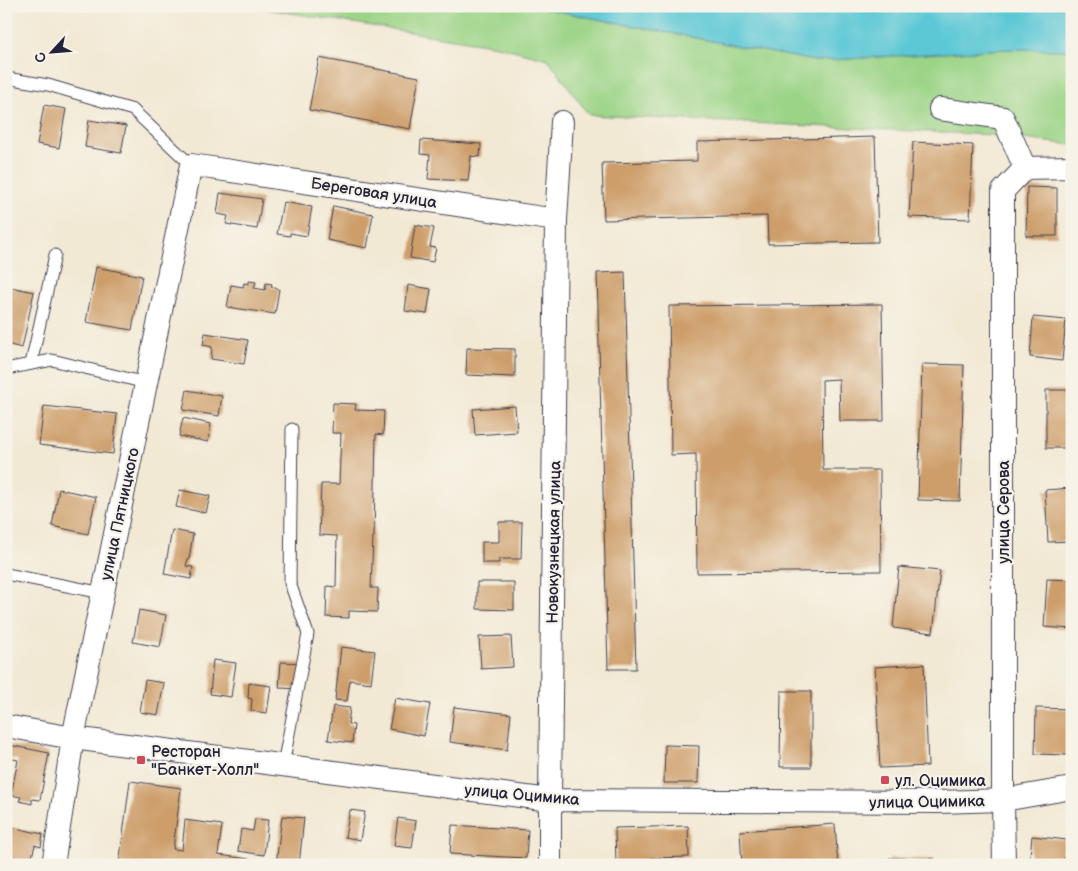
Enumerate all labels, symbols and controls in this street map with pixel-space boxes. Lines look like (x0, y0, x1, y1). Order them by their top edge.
north arrow (28, 28, 78, 78)
text: С (31, 49, 51, 66)
street label: Береговая улица (309, 174, 439, 213)
street label: улица Пятницкого (97, 446, 144, 582)
street label: Новокузнецкая улица (544, 460, 565, 624)
street label: улица Серова (995, 460, 1014, 564)
place label: Ресторан "Банкет-Холл" (151, 743, 259, 780)
marker: Ресторан "Банкет-Холл" (135, 754, 147, 766)
place label: ул. Оцимика (895, 772, 986, 791)
marker: ул. Оцимика (879, 774, 891, 786)
street label: улица Оцимика (463, 781, 581, 810)
street label: улица Оцимика (869, 792, 986, 813)

